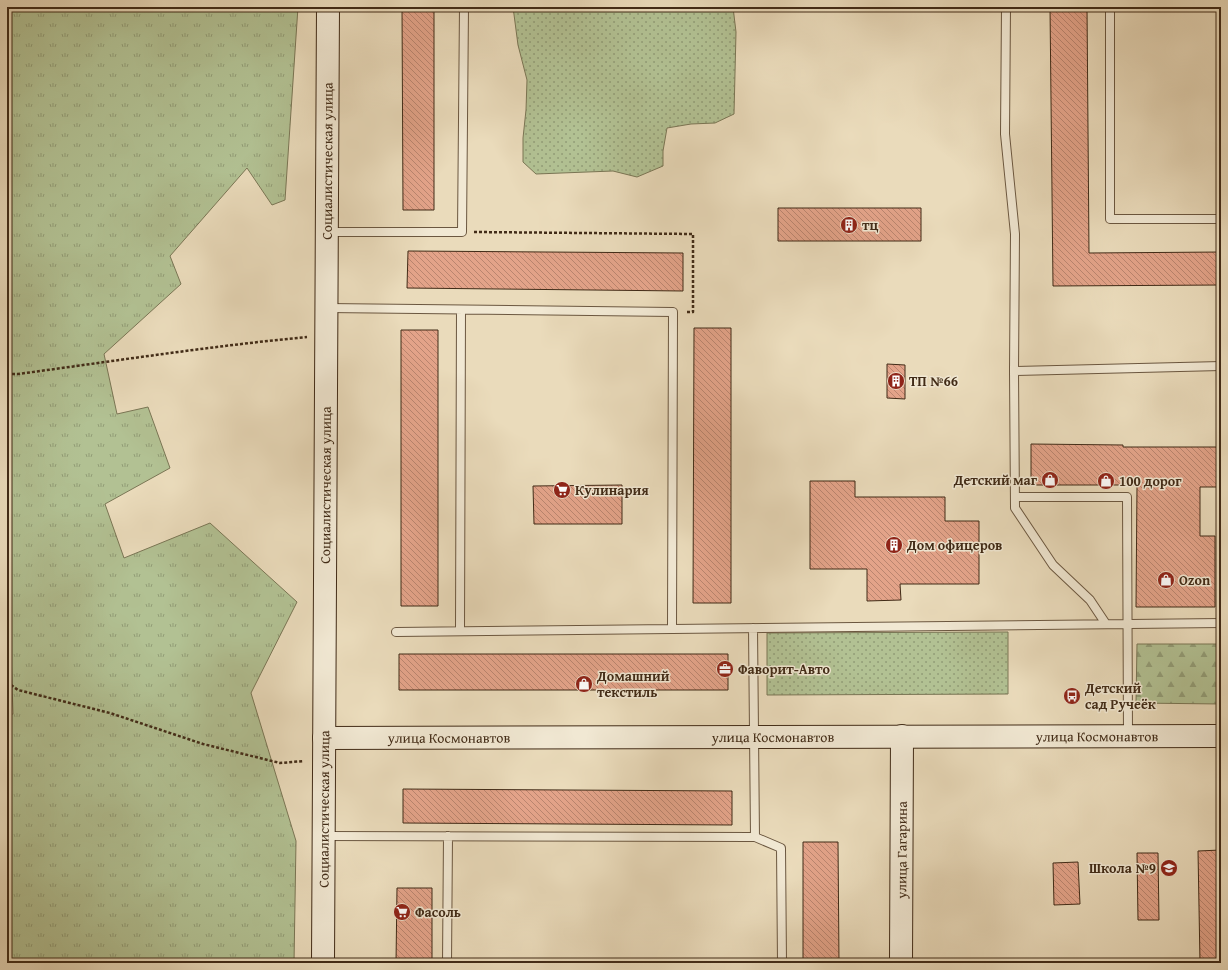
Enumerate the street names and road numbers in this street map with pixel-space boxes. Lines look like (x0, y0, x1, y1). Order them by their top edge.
street label: Социалистическая улица (317, 82, 338, 240)
street label: Социалистическая улица (315, 406, 336, 564)
street label: улица Космонавтов (1035, 726, 1158, 746)
street label: улица Космонавтов (711, 727, 834, 747)
street label: улица Космонавтов (387, 728, 510, 748)
street label: Социалистическая улица (313, 730, 334, 888)
street label: улица Гагарина (891, 801, 912, 900)

